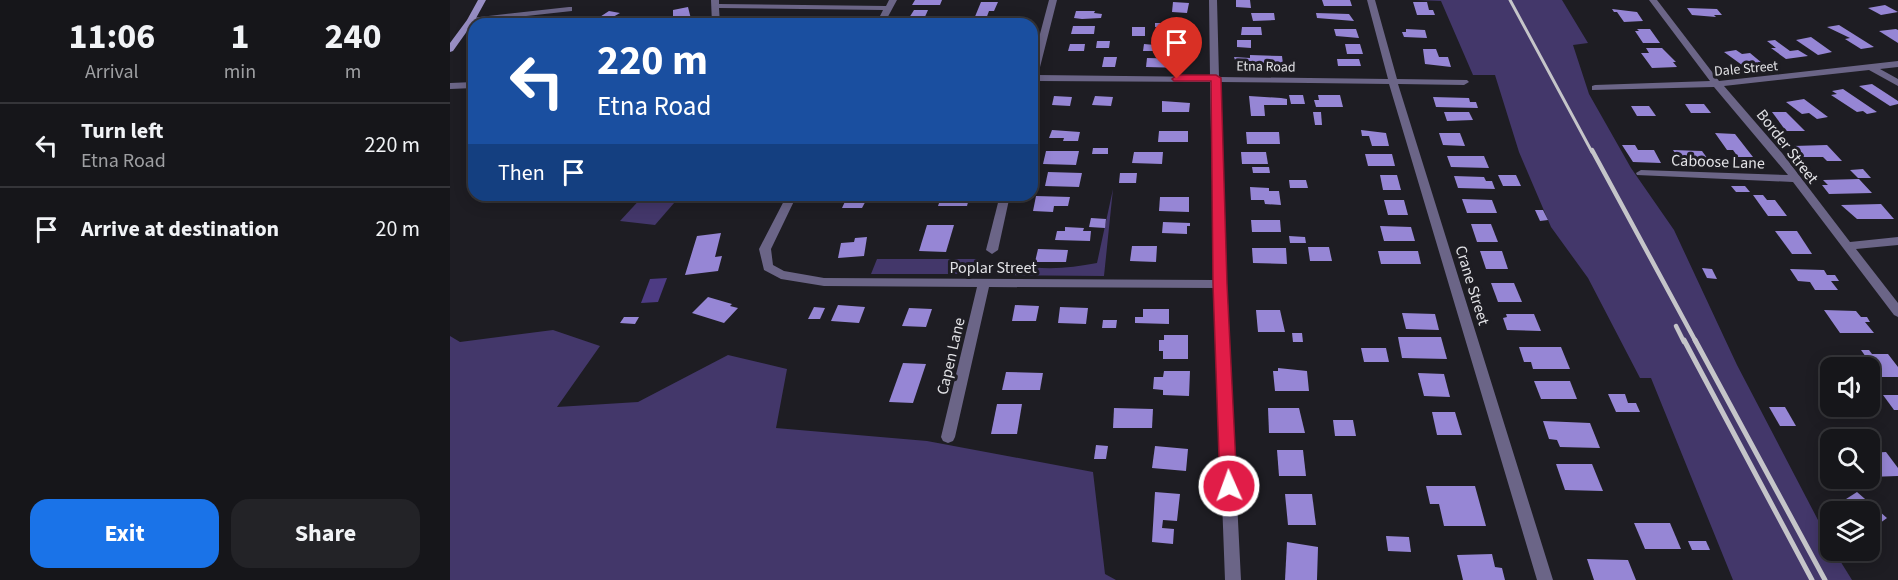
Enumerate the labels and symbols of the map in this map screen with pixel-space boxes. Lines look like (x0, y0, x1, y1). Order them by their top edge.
pin (1151, 17, 1202, 79)
street label: Etna Road (1236, 56, 1296, 78)
street label: Dale Street (1713, 56, 1779, 82)
street label: Border Street (1751, 105, 1824, 189)
street label: Caboose Lane (1671, 149, 1765, 175)
street label: Crane Street (1449, 243, 1495, 328)
street label: Poplar Street (949, 257, 1037, 279)
street label: Capen Lane (931, 315, 971, 397)
position arrow (1197, 454, 1261, 518)

